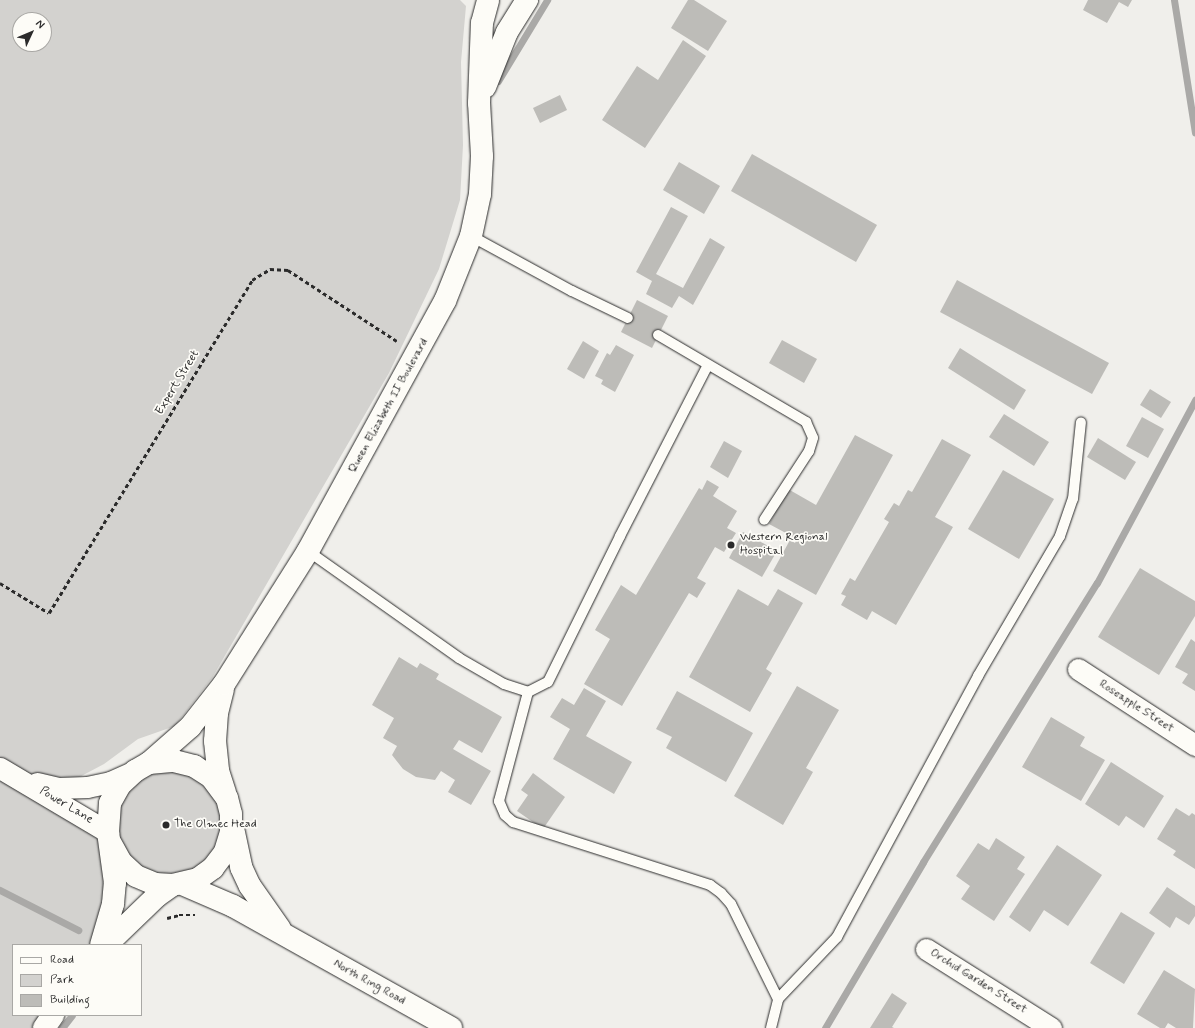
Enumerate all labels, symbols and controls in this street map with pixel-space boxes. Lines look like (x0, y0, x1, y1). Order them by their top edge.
north arrow (12, 12, 52, 52)
text: N (32, 17, 47, 32)
street label: Queen Elizabeth II Boulevard (346, 337, 432, 475)
street label: Expert Street (153, 347, 203, 419)
place label: Western Regional Hospital (740, 531, 830, 559)
marker: Western Regional Hospital (725, 539, 737, 551)
street label: Roseapple Street (1096, 678, 1176, 736)
street label: Power Lane (37, 785, 95, 827)
place label: The Olmec Head (174, 818, 257, 832)
marker: The Olmec Head (161, 820, 171, 830)
legend (12, 944, 142, 1016)
street label: Orchid Garden Street (928, 947, 1028, 1017)
text: Road (50, 952, 74, 968)
street label: North Ring Road (330, 957, 408, 1009)
text: Park (50, 972, 74, 988)
text: Building (50, 992, 90, 1008)

